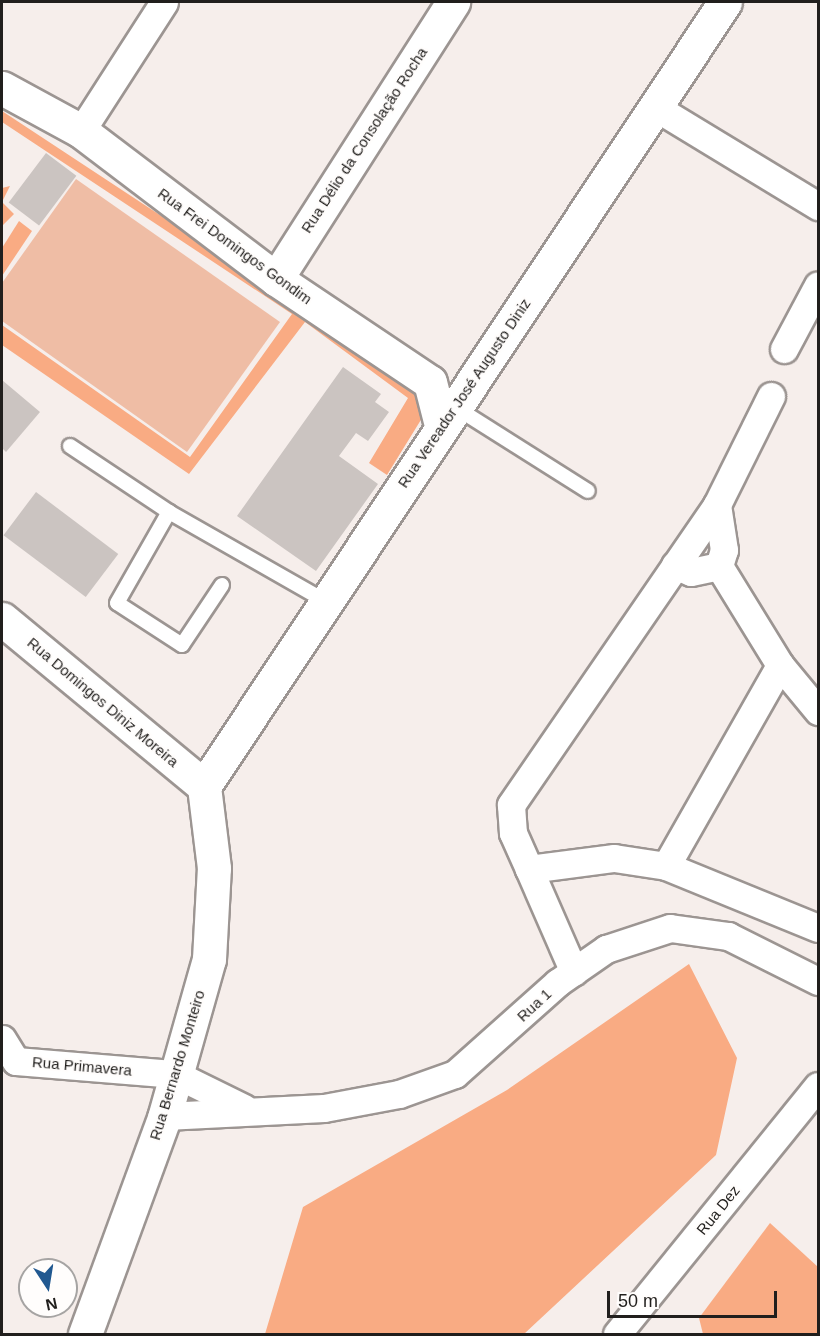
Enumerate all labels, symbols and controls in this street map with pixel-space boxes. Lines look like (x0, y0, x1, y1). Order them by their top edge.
street label: Rua Délio da Consolação Rocha (297, 44, 431, 236)
street label: Rua Frei Domingos Gondim (155, 184, 315, 308)
street label: Rua Vereador José Augusto Diniz (394, 295, 534, 491)
street label: Rua Domingos Diniz Moreira (24, 633, 182, 771)
street label: Rua 1 (513, 985, 555, 1025)
street label: Rua Bernardo Monteiro (146, 988, 208, 1142)
street label: Rua Primavera (31, 1053, 133, 1079)
street label: Rua Dez (693, 1182, 743, 1238)
north arrow (18, 1258, 78, 1318)
scale bar (610, 1279, 780, 1317)
text: 50 m (618, 1291, 658, 1311)
text: N (44, 1295, 59, 1314)

